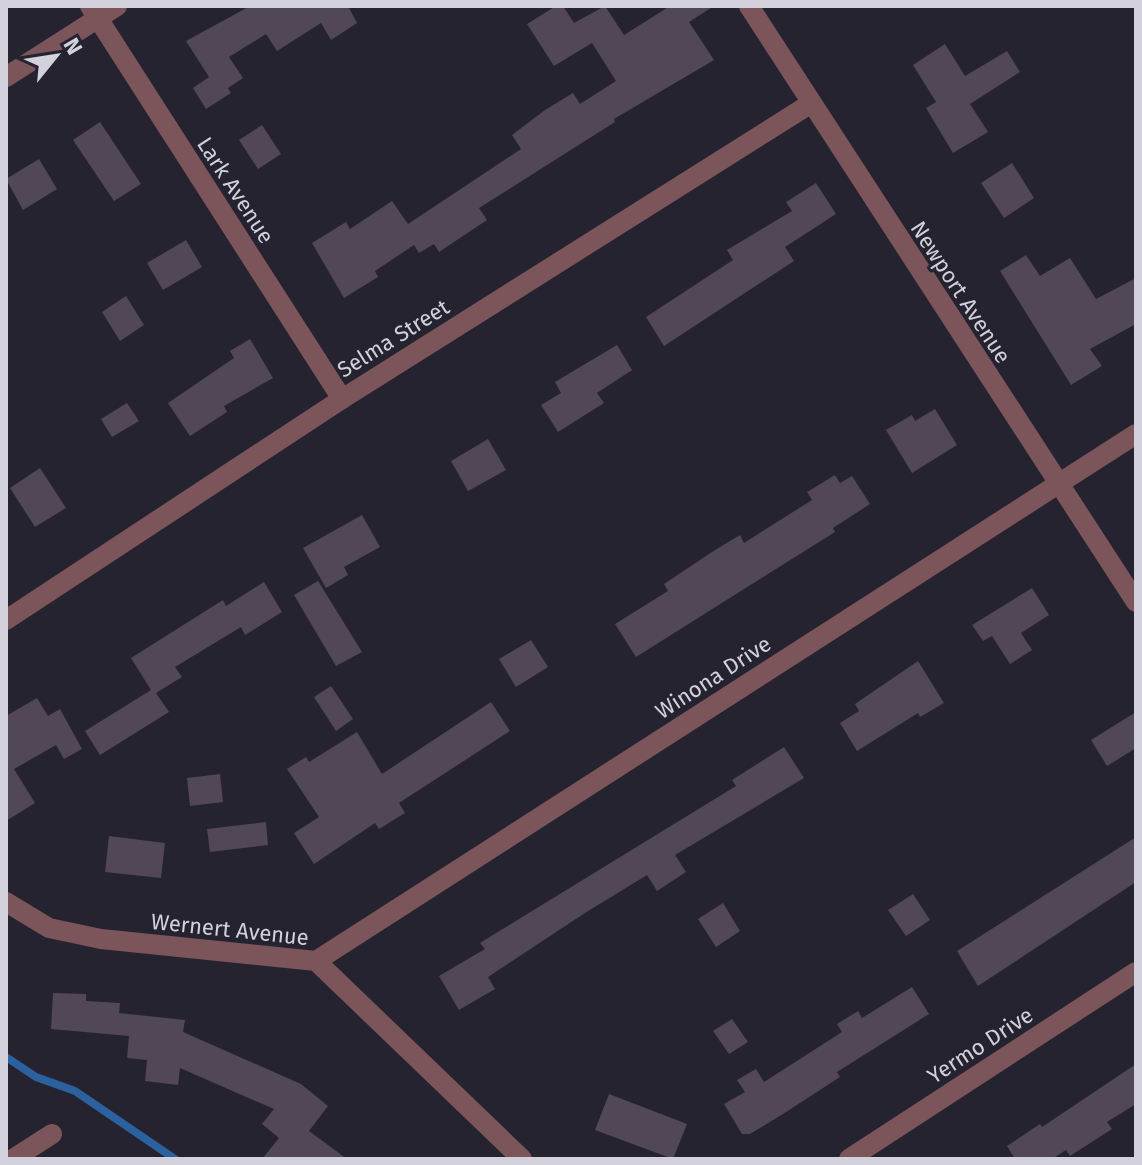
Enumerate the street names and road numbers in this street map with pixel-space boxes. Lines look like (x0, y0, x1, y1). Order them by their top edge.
street label: Lark Avenue (191, 132, 280, 248)
street label: Newport Avenue (905, 216, 1017, 368)
street label: Selma Street (332, 293, 454, 383)
street label: Winona Drive (650, 630, 776, 725)
street label: Wernert Avenue (150, 908, 310, 951)
street label: Yermo Drive (922, 1001, 1038, 1090)

